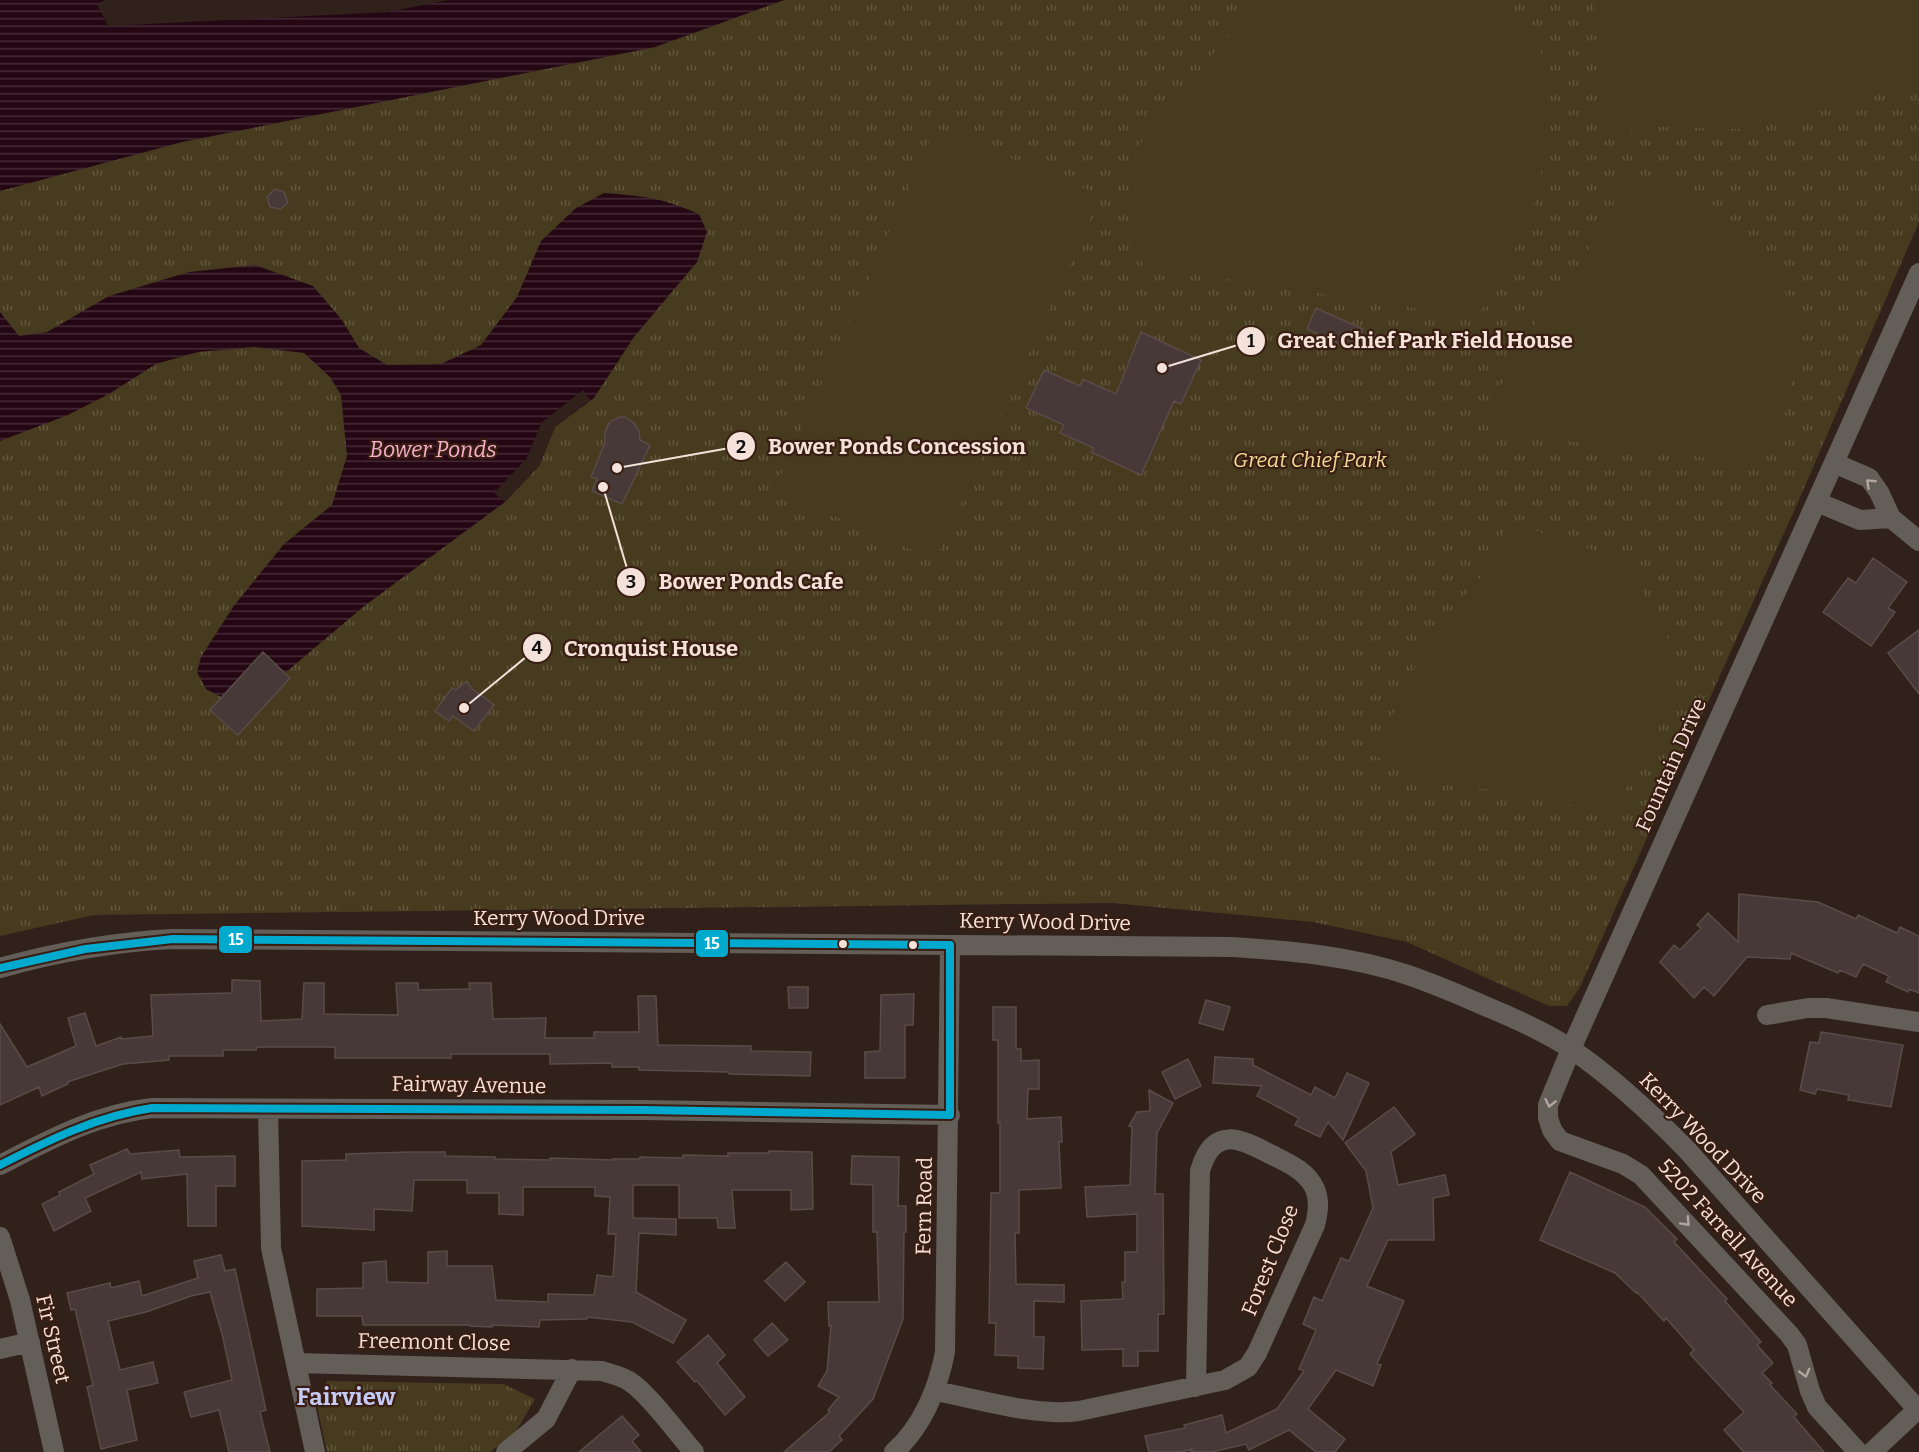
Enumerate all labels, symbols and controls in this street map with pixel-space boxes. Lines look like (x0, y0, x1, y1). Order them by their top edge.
callout: Great Chief Park Field House (1236, 321, 1585, 361)
text: Great Chief Park Field House (1277, 327, 1573, 354)
text: 1 (1247, 330, 1255, 352)
callout: Bower Ponds Concession (726, 426, 1038, 466)
text: Bower Ponds Concession (768, 433, 1026, 460)
water label: Bower Ponds (369, 436, 497, 463)
text: 2 (736, 436, 746, 458)
park label: Great Chief Park (1233, 447, 1387, 473)
one-way arrow (1866, 479, 1877, 489)
callout: Bower Ponds Cafe (616, 562, 855, 602)
text: Bower Ponds Cafe (658, 568, 844, 595)
text: 3 (626, 571, 636, 593)
callout: Cronquist House (522, 628, 750, 668)
text: Cronquist House (564, 635, 738, 662)
text: 4 (532, 637, 543, 659)
street label: Fountain Drive (1630, 694, 1712, 836)
street label: Kerry Wood Drive (473, 905, 645, 931)
street label: Kerry Wood Drive (959, 908, 1131, 936)
line badge: 15 (218, 925, 253, 954)
line badge: 15 (695, 929, 729, 958)
text: 15 (228, 930, 244, 949)
text: 15 (704, 934, 720, 953)
unlabelled marker (837, 938, 849, 950)
unlabelled marker (907, 939, 919, 951)
street label: Kerry Wood Drive (1634, 1067, 1772, 1209)
street label: Fairway Avenue (391, 1071, 547, 1099)
one-way arrow (1544, 1098, 1557, 1108)
street label: 5202 Farrell Avenue (1653, 1153, 1803, 1313)
street label: Fern Road (910, 1157, 938, 1255)
street label: Forest Close (1236, 1201, 1304, 1319)
one-way arrow (1679, 1215, 1690, 1225)
street label: Fir Street (30, 1292, 76, 1386)
street label: Freemont Close (357, 1328, 511, 1356)
one-way arrow (1798, 1367, 1810, 1378)
district label: Fairview (297, 1383, 396, 1411)

